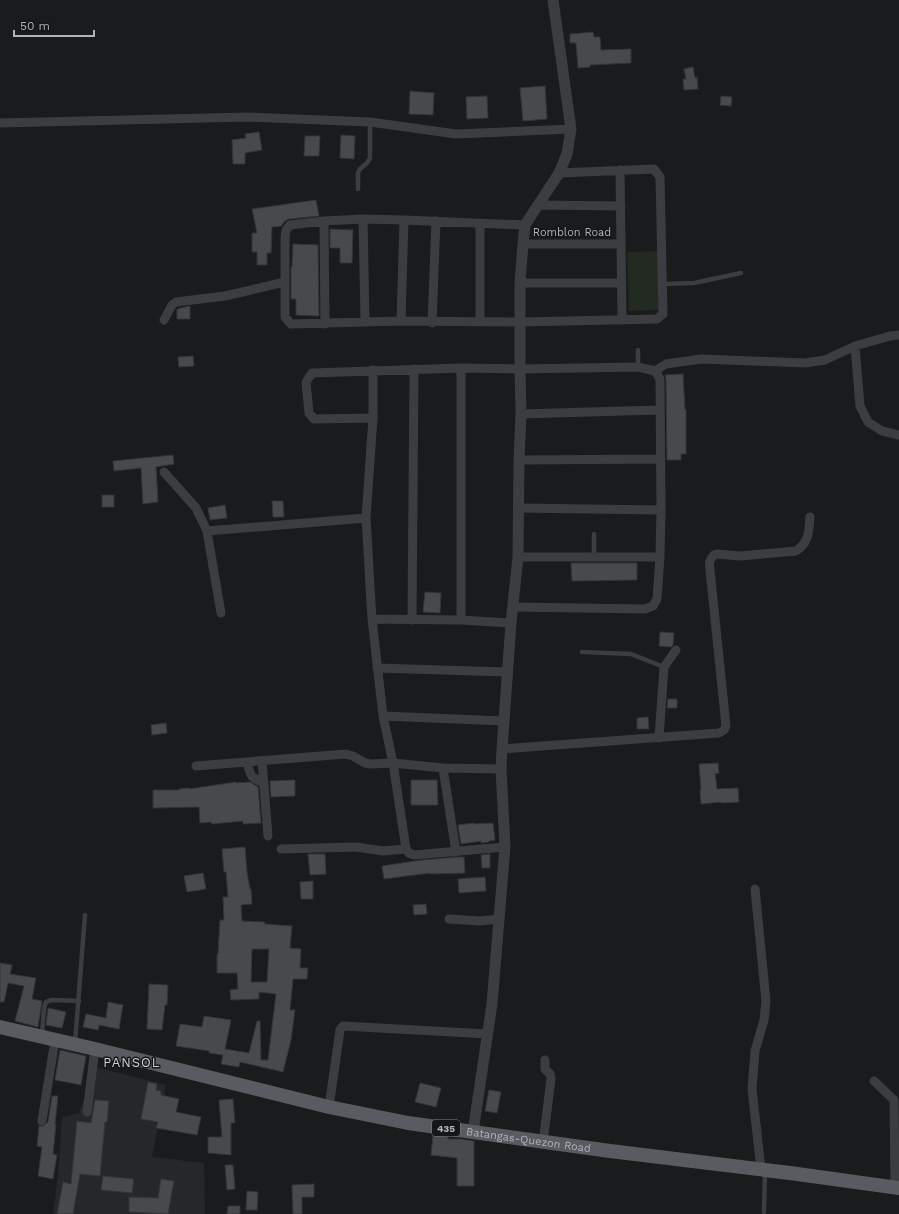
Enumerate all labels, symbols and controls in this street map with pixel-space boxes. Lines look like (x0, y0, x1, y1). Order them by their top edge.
scale bar (14, 12, 94, 38)
text: 50 m (20, 19, 50, 33)
street label: Romblon Road (533, 226, 611, 239)
district label: PANSOL (103, 1055, 161, 1070)
road number: 435 (432, 1120, 460, 1136)
street label: Batangas-Quezon Road (465, 1125, 592, 1155)

